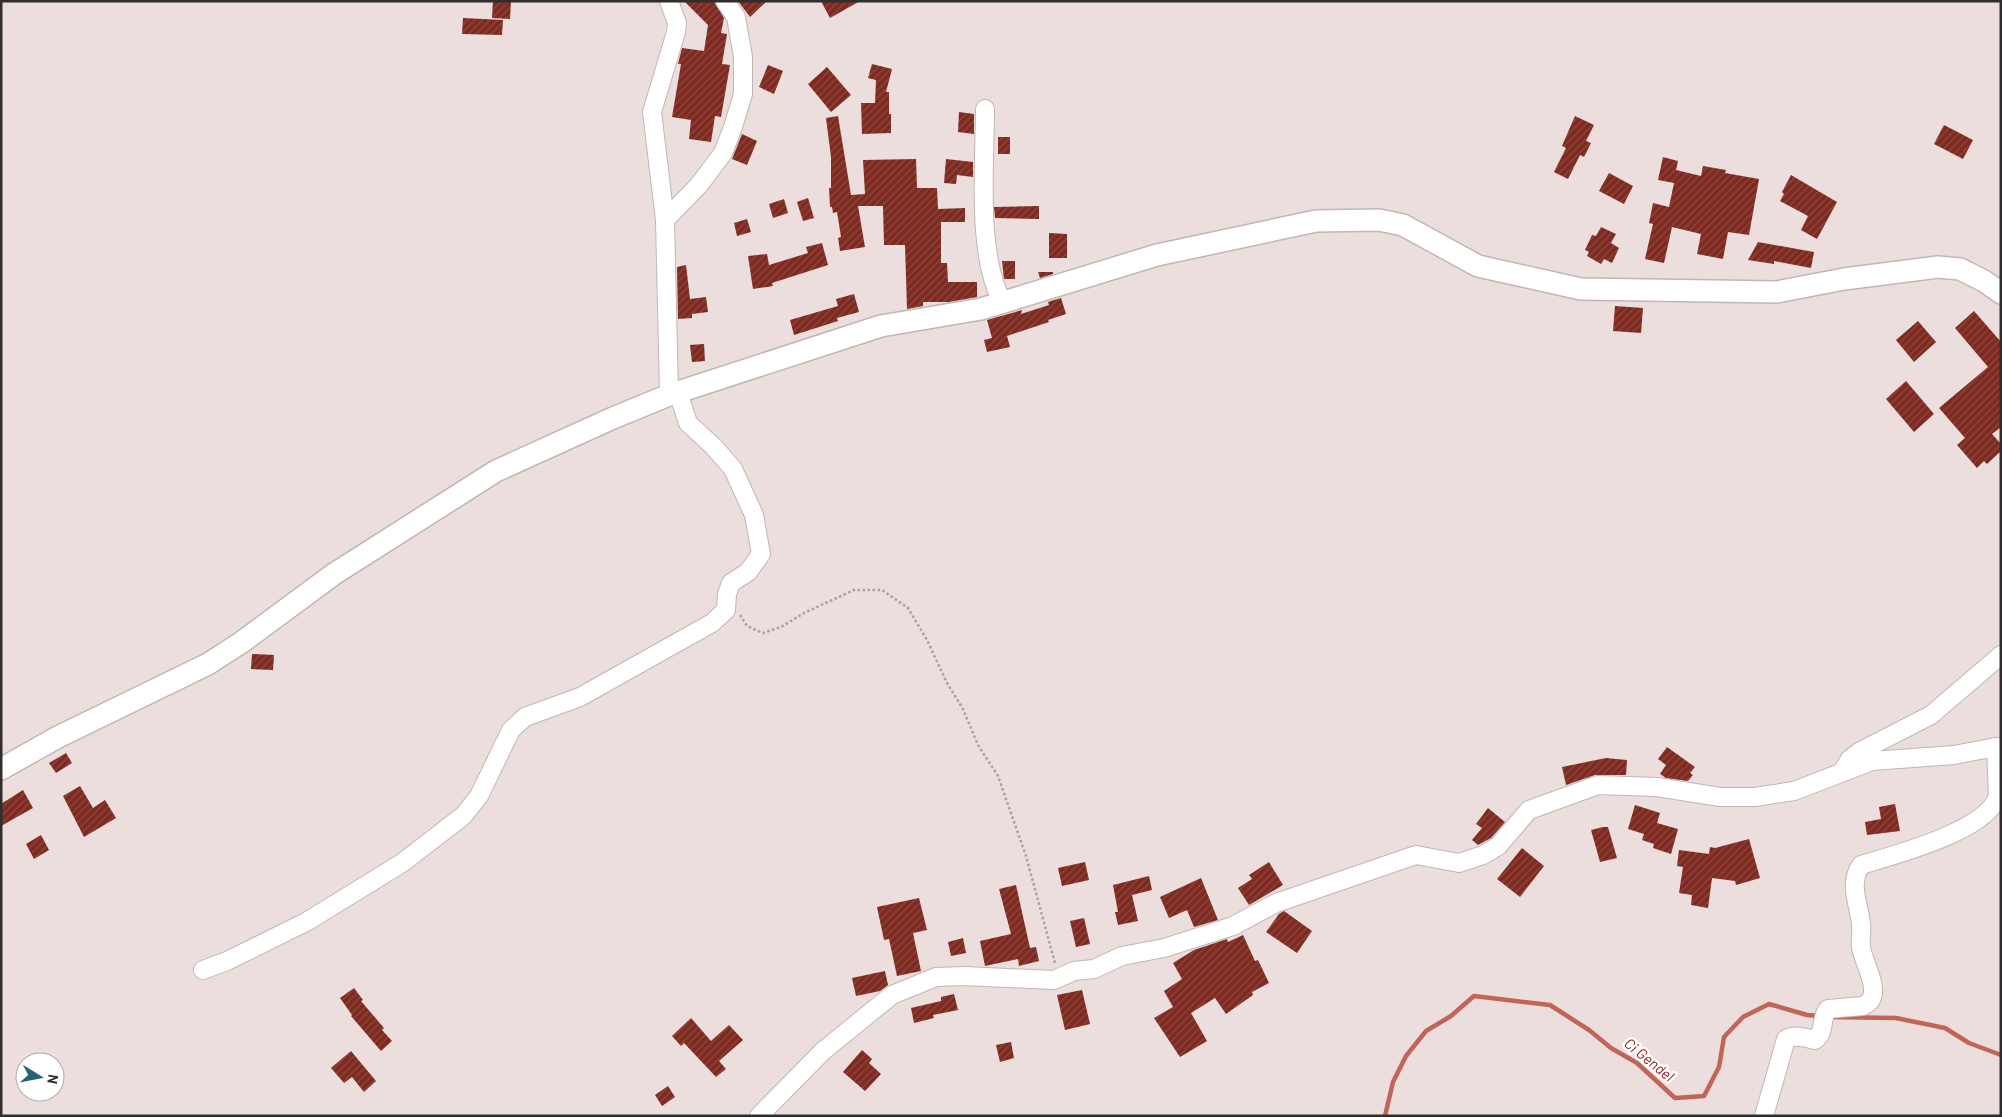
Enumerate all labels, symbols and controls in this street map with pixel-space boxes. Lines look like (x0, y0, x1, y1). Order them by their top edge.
water label: Ci Gendel (1621, 1034, 1679, 1085)
north arrow (15, 1052, 65, 1102)
text: N (44, 1073, 62, 1085)

